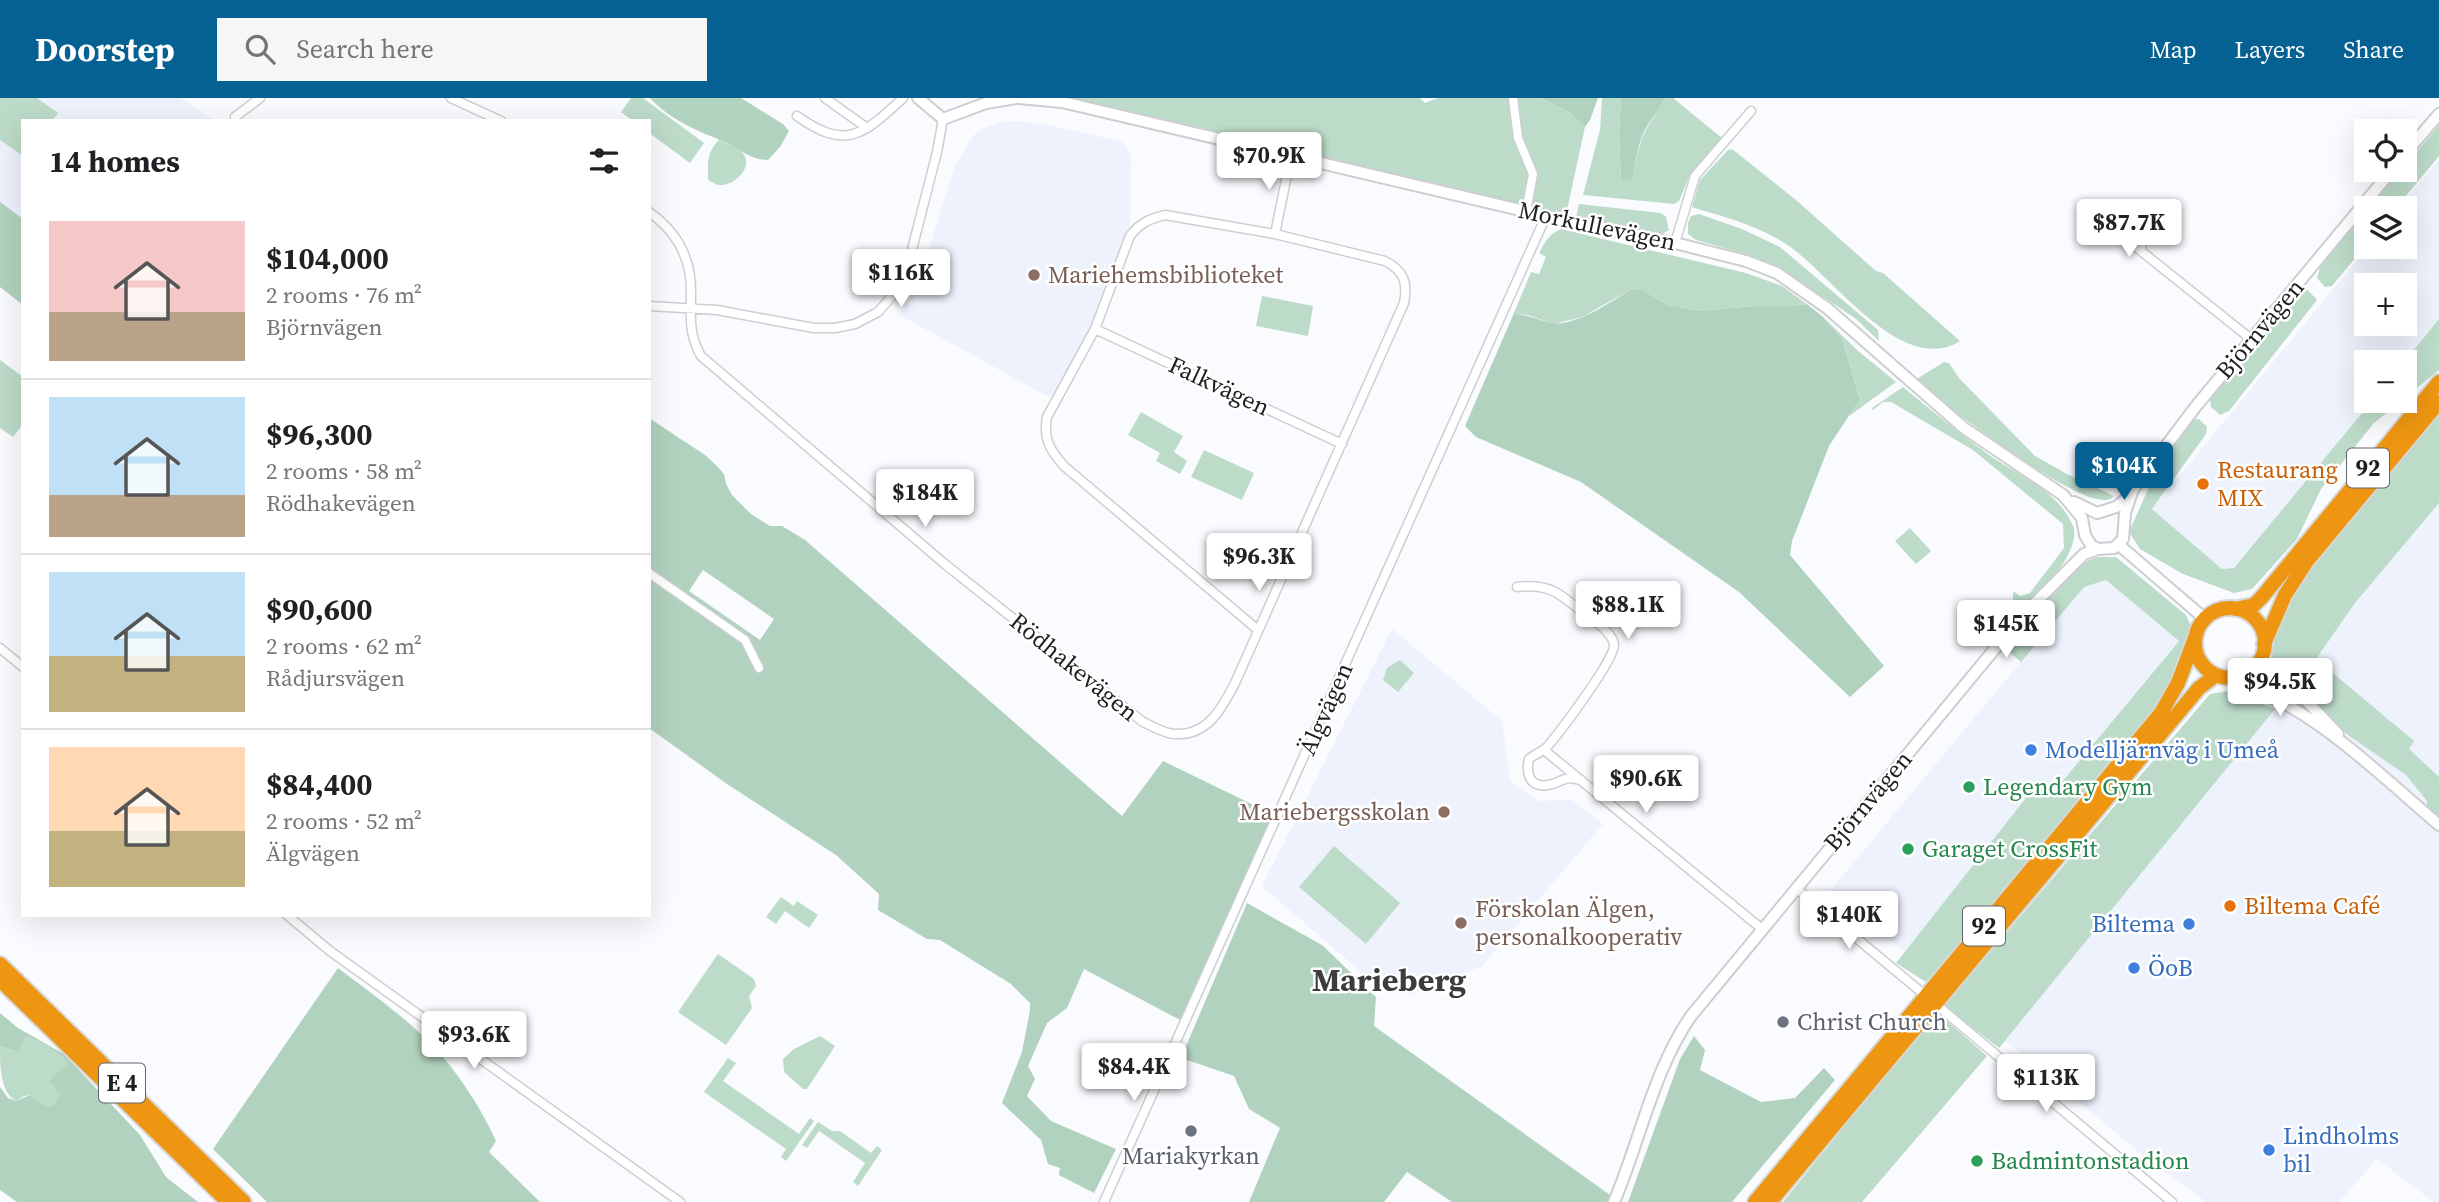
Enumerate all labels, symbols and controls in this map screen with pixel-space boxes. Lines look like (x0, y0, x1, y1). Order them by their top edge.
search box (217, 18, 707, 81)
text: Doorstep (35, 27, 175, 72)
icon: search (241, 30, 279, 68)
text: Search here (297, 31, 434, 67)
text: Map (2150, 33, 2197, 66)
text: Layers (2235, 33, 2305, 66)
text: Share (2343, 33, 2404, 66)
map controls (2354, 119, 2417, 413)
button: locate (2354, 119, 2417, 182)
pin: $70.9K (1212, 132, 1326, 192)
text: $70.9K (1233, 139, 1305, 171)
text: 14 homes (49, 141, 180, 182)
icon: filters (585, 142, 623, 180)
street label: Morkullevägen (1515, 193, 1679, 258)
button: layers (2354, 196, 2417, 259)
pin: $87.7K (2072, 200, 2186, 259)
text: $87.7K (2093, 206, 2165, 238)
text: $104,000 (266, 238, 389, 279)
icon: home (105, 249, 189, 333)
pin: $116K (852, 250, 950, 309)
text: $116K (868, 256, 934, 288)
place label: Mariehemsbiblioteket (1048, 258, 1284, 291)
marker: Mariehemsbiblioteket (1026, 267, 1042, 283)
street label: Björnvägen (2208, 271, 2311, 386)
button: + (2354, 273, 2417, 336)
text: 2 rooms · 76 m² (266, 279, 422, 311)
text: Björnvägen (266, 311, 383, 343)
street label: Falkvägen (1163, 348, 1275, 423)
button: − (2354, 350, 2417, 413)
text: $96,300 (266, 414, 373, 455)
icon: home (105, 425, 189, 509)
pin: $104K (2075, 442, 2173, 502)
road number: 92 (2347, 448, 2389, 488)
text: $104K (2091, 449, 2157, 481)
place label: Restaurang MIX (2217, 453, 2338, 514)
text: 2 rooms · 58 m² (266, 455, 422, 487)
pin: $184K (876, 470, 974, 529)
text: $184K (892, 476, 958, 508)
marker: Restaurang MIX (2195, 476, 2211, 492)
text: Rödhakevägen (266, 487, 416, 519)
pin: $96.3K (1202, 533, 1316, 593)
text: $96.3K (1223, 540, 1295, 572)
pin: $88.1K (1571, 582, 1685, 641)
text: $88.1K (1592, 588, 1664, 620)
text: $90,600 (266, 589, 373, 630)
icon: home (105, 600, 189, 684)
pin: $145K (1957, 601, 2055, 660)
street label: Rödhakevägen (1003, 605, 1145, 729)
text: $145K (1973, 607, 2039, 639)
text: 2 rooms · 62 m² (266, 630, 422, 662)
street label: Älgvägen (1291, 657, 1361, 760)
pin: $94.5K (2223, 658, 2337, 718)
text: Rådjursvägen (266, 662, 405, 694)
text: $94.5K (2244, 665, 2316, 697)
place label: Modelljärnväg i Umeå (2045, 733, 2280, 766)
marker: Modelljärnväg i Umeå (2023, 742, 2039, 758)
street label: Björnvägen (1816, 743, 1919, 858)
pin: $90.6K (1589, 756, 1703, 815)
text: $90.6K (1610, 762, 1682, 794)
text: $84,400 (266, 764, 373, 805)
place label: Legendary Gym (1983, 770, 2153, 803)
icon: home (105, 775, 189, 859)
marker: Legendary Gym (1961, 779, 1977, 795)
place label: Mariebergsskolan (1239, 795, 1430, 828)
marker: Mariebergsskolan (1436, 804, 1452, 820)
text: 2 rooms · 52 m² (266, 805, 422, 837)
place label: Garaget CrossFit (1922, 832, 2098, 865)
text: Älgvägen (266, 837, 360, 869)
marker: Garaget CrossFit (1900, 841, 1916, 857)
place label: Biltema Café (2244, 889, 2381, 922)
place label: Förskolan Älgen, personalkooperativ (1475, 892, 1682, 953)
pin: $140K (1800, 892, 1898, 951)
text: $140K (1816, 898, 1882, 930)
marker: Biltema Café (2222, 898, 2238, 914)
road number: 92 (1963, 906, 2005, 946)
place label: Biltema (2092, 907, 2176, 940)
marker: Förskolan Älgen, personalkooperativ (1453, 915, 1469, 931)
marker: Biltema (2181, 916, 2197, 932)
place label: ÖoB (2148, 951, 2193, 984)
district label: Marieberg (1312, 958, 1467, 1002)
marker: ÖoB (2126, 960, 2142, 976)
place label: Christ Church (1797, 1005, 1947, 1038)
pin: $93.6K (417, 1012, 531, 1071)
marker: Christ Church (1775, 1014, 1791, 1030)
text: $93.6K (438, 1018, 510, 1050)
pin: $84.4K (1077, 1044, 1191, 1103)
text: $84.4K (1098, 1050, 1170, 1082)
pin: $113K (1997, 1054, 2095, 1114)
text: $113K (2013, 1061, 2079, 1093)
road number: E 4 (99, 1064, 145, 1102)
place label: Lindholms bil (2283, 1119, 2399, 1180)
marker: Mariakyrkan (1183, 1123, 1199, 1139)
place label: Mariakyrkan (1122, 1139, 1260, 1172)
marker: Lindholms bil (2261, 1142, 2277, 1158)
place label: Badmintonstadion (1991, 1144, 2190, 1177)
marker: Badmintonstadion (1969, 1153, 1985, 1169)

